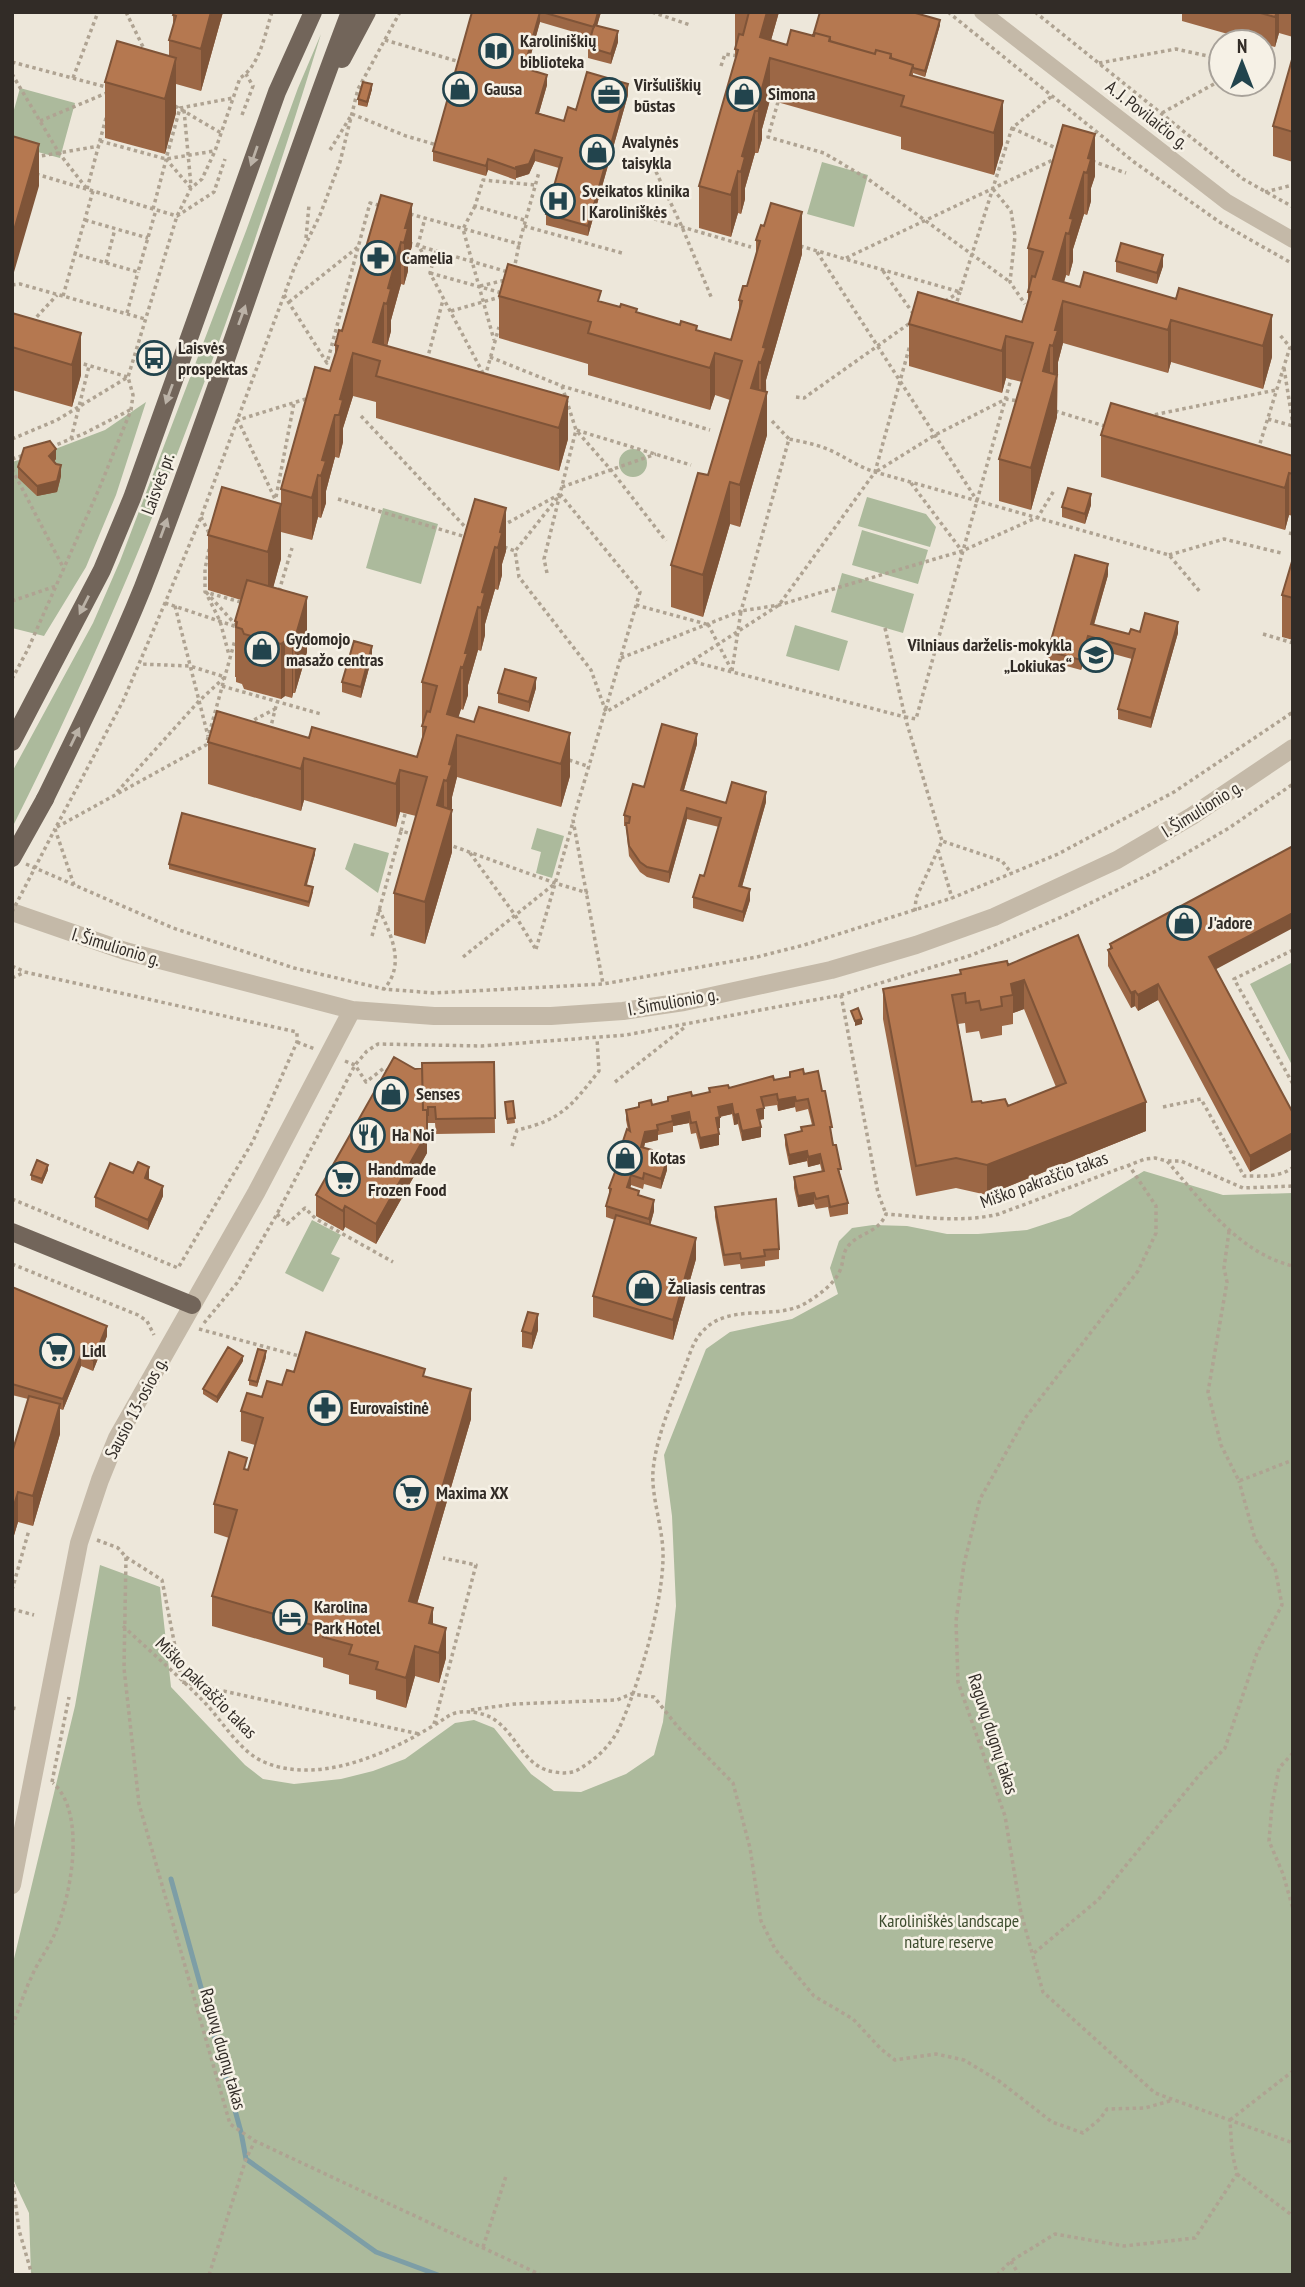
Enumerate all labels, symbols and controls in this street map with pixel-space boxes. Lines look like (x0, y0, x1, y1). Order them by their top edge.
north arrow (1207, 28, 1277, 98)
place label: Karoliniškių biblioteka (520, 29, 596, 73)
library icon: Karoliniškių biblioteka (477, 32, 515, 70)
text: N (1237, 34, 1247, 58)
shop icon: Gausa (441, 70, 479, 108)
place label: Viršuliškių būstas (633, 73, 701, 117)
shop icon: Simona (725, 75, 763, 113)
street label: A. J. Povilaičio g. (1101, 75, 1193, 154)
office icon: Viršuliškių būstas (590, 76, 628, 114)
place label: Gausa (484, 77, 522, 100)
place label: Simona (768, 82, 815, 105)
place label: Avalynės taisykla (621, 130, 678, 174)
shop icon: Avalynės taisykla (578, 133, 616, 171)
one-way arrow (248, 146, 259, 167)
place label: Sveikatos klinika | Karoliniškės (582, 179, 690, 223)
hospital icon: Sveikatos klinika | Karoliniškės (539, 182, 577, 220)
pharmacy icon: Camelia (359, 239, 397, 277)
place label: Camelia (402, 246, 453, 269)
one-way arrow (237, 304, 248, 325)
place label: Laisvės prospektas (178, 336, 248, 380)
bus stop icon: Laisvės prospektas (135, 339, 173, 377)
one-way arrow (163, 383, 174, 404)
street label: Laisvės pr. (136, 450, 179, 518)
one-way arrow (159, 518, 170, 539)
one-way arrow (79, 595, 90, 615)
place label: Gydomojo masažo centras (286, 627, 384, 671)
shop icon: Gydomojo masažo centras (243, 630, 281, 668)
place label: Vilniaus darželis-mokykla „Lokiukas“ (907, 633, 1072, 677)
school or university icon: Vilniaus darželis-mokykla „Lokiukas“ (1077, 636, 1115, 674)
one-way arrow (69, 727, 80, 747)
street label: I. Šimulionio g. (1157, 775, 1247, 843)
shop icon: J'adore (1165, 904, 1203, 942)
place label: J'adore (1207, 911, 1253, 934)
street label: I. Šimulionio g. (69, 922, 163, 971)
street label: I. Šimulionio g. (626, 982, 720, 1021)
shop icon: Senses (372, 1075, 410, 1113)
place label: Senses (416, 1082, 460, 1105)
restaurant icon: Ha Noi (349, 1116, 387, 1154)
place label: Ha Noi (392, 1123, 435, 1146)
shop icon: Kotas (606, 1139, 644, 1177)
place label: Kotas (650, 1146, 686, 1169)
street label: Miško pakraščio takas (977, 1146, 1111, 1213)
place label: Handmade Frozen Food (368, 1157, 447, 1201)
supermarket icon: Handmade Frozen Food (324, 1160, 362, 1198)
shop icon: Žaliasis centras (625, 1269, 663, 1307)
place label: Žaliasis centras (668, 1276, 766, 1299)
supermarket icon: Lidl (38, 1332, 76, 1370)
place label: Lidl (82, 1339, 107, 1362)
street label: Sausio 13-osios g. (99, 1353, 172, 1463)
pharmacy icon: Eurovaistinė (306, 1389, 344, 1427)
place label: Eurovaistinė (350, 1396, 429, 1419)
supermarket icon: Maxima XX (392, 1474, 430, 1512)
place label: Maxima XX (436, 1481, 509, 1504)
place label: Karolina Park Hotel (314, 1595, 381, 1639)
hotel icon: Karolina Park Hotel (271, 1598, 309, 1636)
street label: Miško pakraščio takas (151, 1632, 262, 1743)
street label: Raguvų dugnų takas (963, 1671, 1024, 1797)
park label: Karoliniškės landscape nature reserve (879, 1909, 1019, 1953)
street label: Raguvų dugnų takas (195, 1985, 252, 2112)

